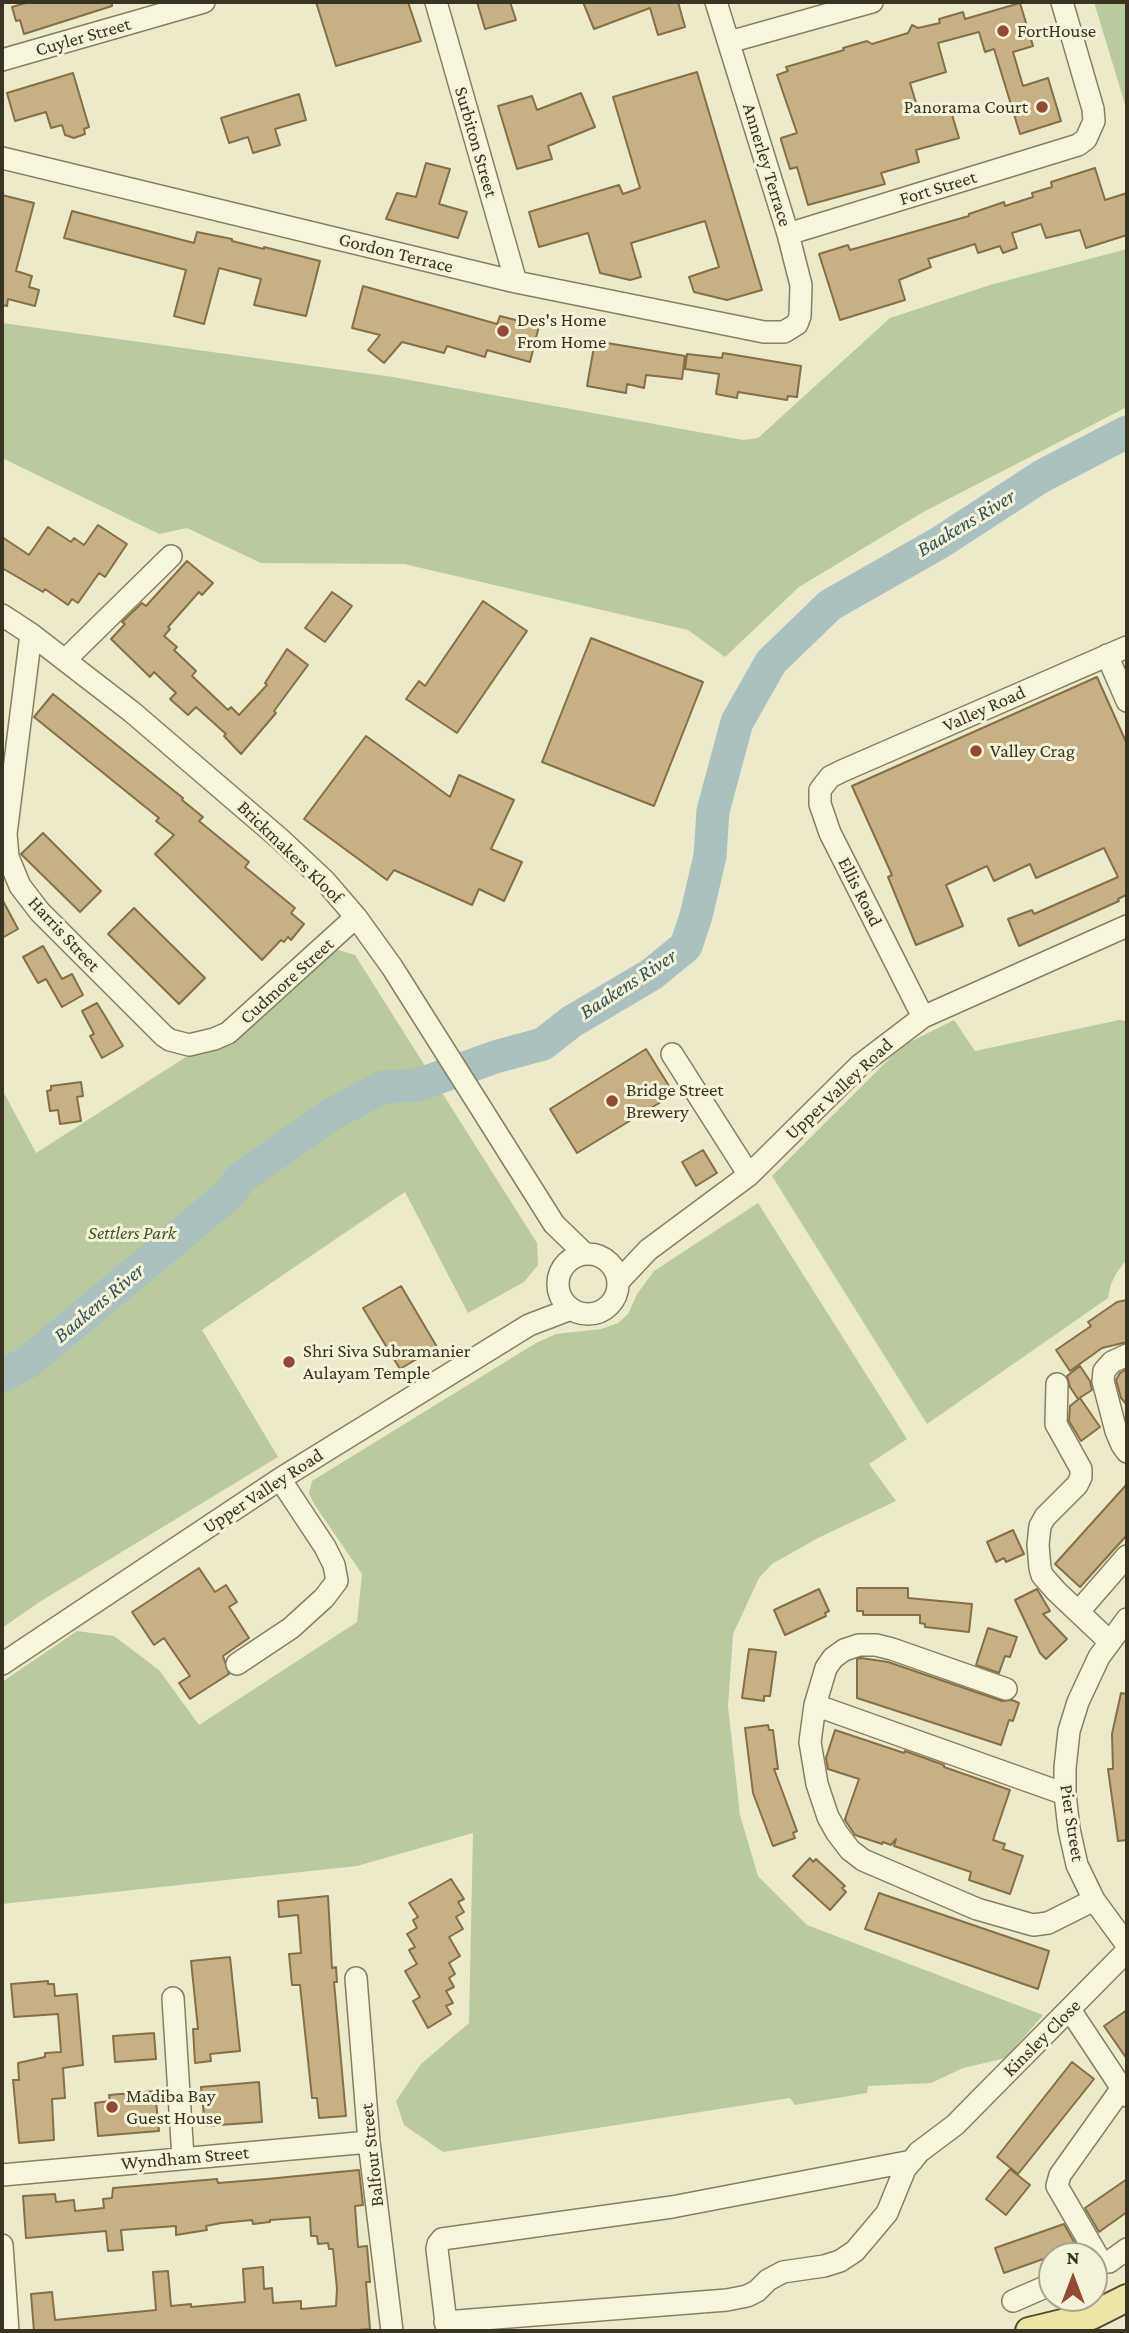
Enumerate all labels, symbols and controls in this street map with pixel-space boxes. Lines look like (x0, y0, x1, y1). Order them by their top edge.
street label: Cuyler Street (33, 13, 133, 61)
place label: FortHouse (1017, 20, 1096, 42)
marker: FortHouse (995, 23, 1011, 39)
street label: Surbiton Street (449, 84, 503, 200)
place label: Panorama Court (904, 96, 1028, 118)
marker: Panorama Court (1034, 99, 1050, 115)
street label: Annerley Terrace (737, 101, 797, 229)
street label: Fort Street (897, 165, 979, 211)
street label: Gordon Terrace (336, 228, 456, 278)
place label: Des's Home From Home (517, 309, 606, 353)
marker: Des's Home From Home (495, 323, 511, 339)
water label: Baakens River (912, 484, 1020, 562)
street label: Valley Road (939, 681, 1029, 737)
place label: Valley Crag (990, 740, 1075, 762)
marker: Valley Crag (968, 743, 984, 759)
street label: Brickmakers Kloof (232, 796, 348, 908)
street label: Ellis Road (833, 853, 887, 931)
street label: Harris Street (23, 891, 105, 977)
street label: Cudmore Street (235, 933, 339, 1029)
water label: Baakens River (575, 943, 681, 1025)
street label: Upper Valley Road (780, 1033, 898, 1145)
place label: Bridge Street Brewery (626, 1079, 724, 1123)
marker: Bridge Street Brewery (604, 1093, 620, 1109)
park label: Settlers Park (88, 1222, 176, 1244)
water label: Baakens River (49, 1258, 149, 1348)
place label: Shri Siva Subramanier Aulayam Temple (303, 1340, 470, 1384)
marker: Shri Siva Subramanier Aulayam Temple (281, 1354, 297, 1370)
street label: Upper Valley Road (199, 1444, 327, 1538)
street label: Pier Street (1055, 1783, 1089, 1863)
street label: Kinsley Close (998, 1994, 1086, 2082)
place label: Madiba Bay Guest House (126, 2085, 222, 2129)
marker: Madiba Bay Guest House (104, 2099, 120, 2115)
street label: Balfour Street (355, 2102, 389, 2208)
street label: Wyndham Street (120, 2141, 250, 2175)
north arrow (1038, 2242, 1108, 2312)
text: N (1067, 2247, 1079, 2268)

